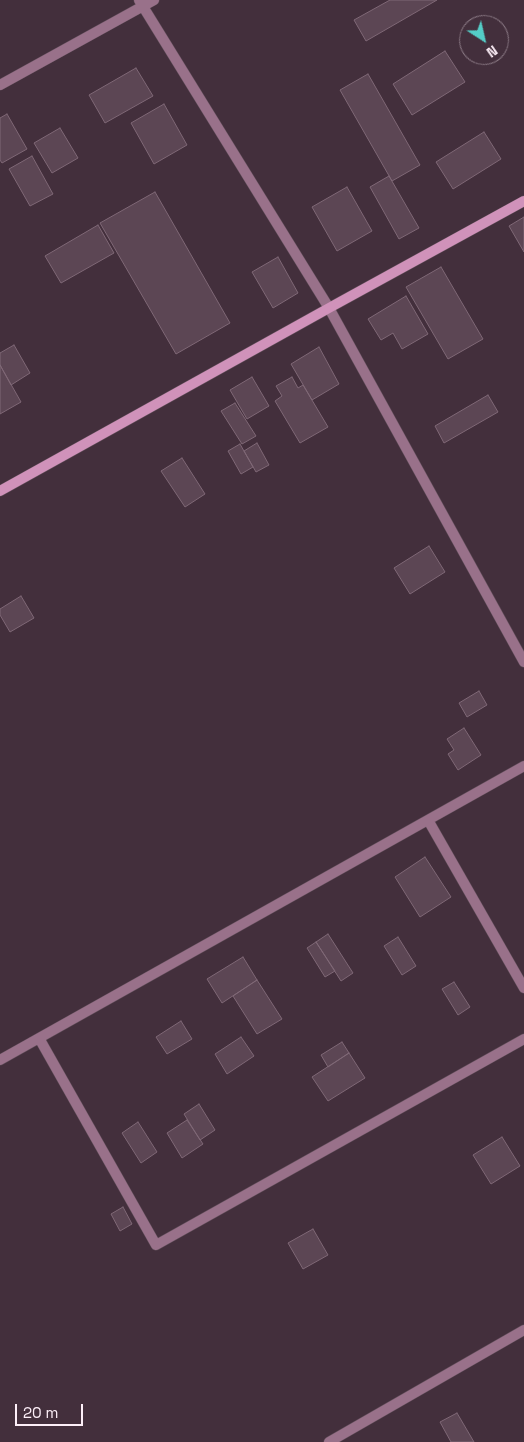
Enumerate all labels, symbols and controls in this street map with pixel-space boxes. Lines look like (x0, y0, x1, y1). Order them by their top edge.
north arrow (459, 15, 509, 65)
text: N (483, 41, 501, 62)
scale bar (18, 1394, 85, 1426)
text: 20 m (23, 1403, 58, 1422)

